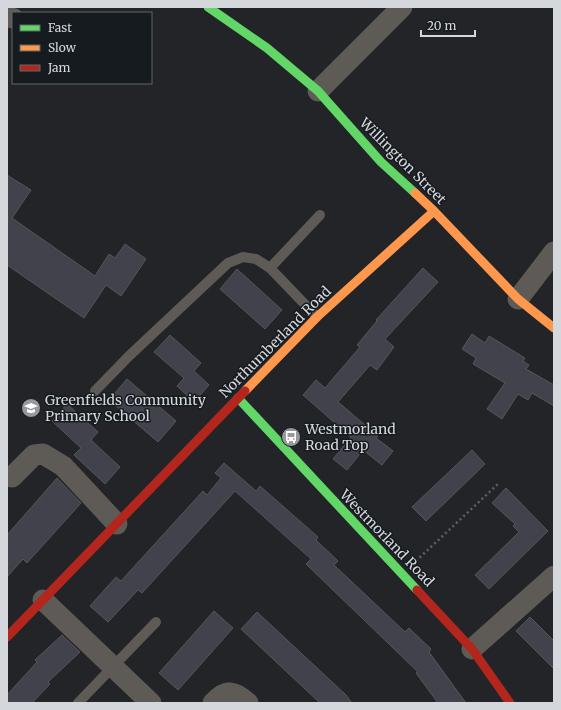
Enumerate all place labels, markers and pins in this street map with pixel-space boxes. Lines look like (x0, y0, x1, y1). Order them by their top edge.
place label: Greenfields Community Primary School (45, 391, 207, 425)
school or university icon: Greenfields Community Primary School (20, 397, 42, 419)
place label: Westmorland Road Top (304, 420, 396, 454)
bus stop icon: Westmorland Road Top (280, 426, 302, 448)

